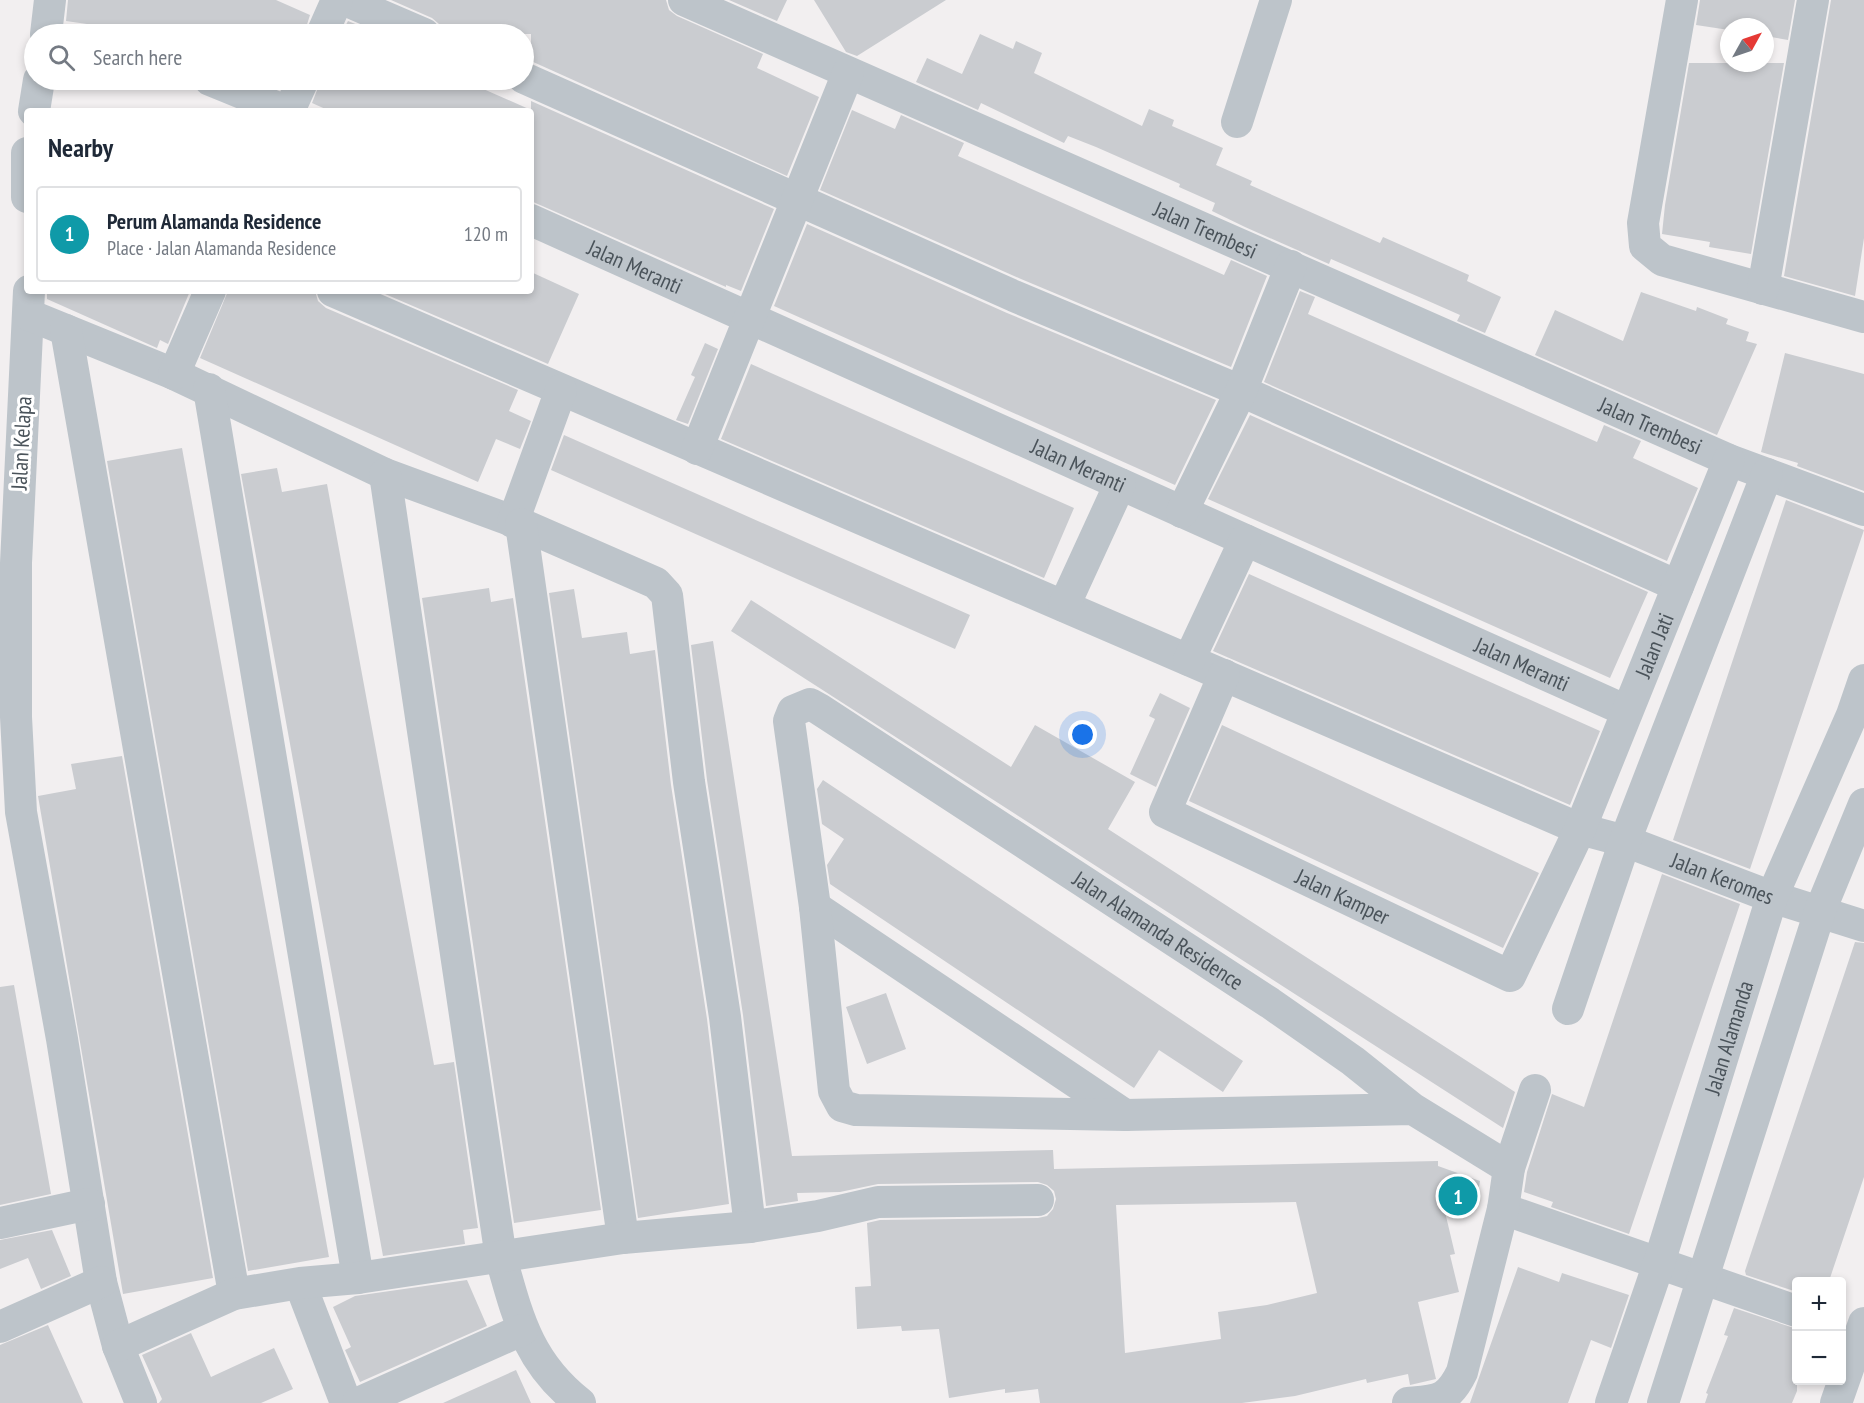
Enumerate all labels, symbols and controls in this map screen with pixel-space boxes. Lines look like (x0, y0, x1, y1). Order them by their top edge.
north arrow (1720, 18, 1774, 72)
search box (24, 24, 534, 90)
icon: search (45, 41, 78, 74)
text: Search here (93, 43, 182, 71)
text: Nearby (48, 131, 113, 164)
street label: Jalan Trembesi (1149, 194, 1262, 265)
text: Perum Alamanda Residence (107, 207, 321, 235)
text: 1 (65, 221, 74, 247)
text: 120 m (464, 221, 508, 247)
street label: Jalan Meranti (582, 233, 687, 300)
text: Place · Jalan Alamanda Residence (107, 235, 336, 261)
street label: Jalan Trembesi (1594, 390, 1707, 460)
street label: Jalan Kelapa (5, 395, 37, 492)
street label: Jalan Meranti (1026, 431, 1130, 499)
street label: Jalan Jati (1628, 609, 1680, 683)
street label: Jalan Meranti (1469, 630, 1574, 697)
your location (1068, 720, 1097, 749)
street label: Jalan Keromes (1666, 845, 1778, 910)
street label: Jalan Kamper (1290, 862, 1394, 931)
street label: Jalan Alamanda Residence (1067, 864, 1249, 996)
street label: Jalan Alamanda (1698, 977, 1759, 1099)
pin: 1 (1438, 1174, 1478, 1218)
map controls (1792, 1277, 1846, 1385)
button: + (1792, 1277, 1846, 1331)
button: − (1792, 1331, 1846, 1385)

